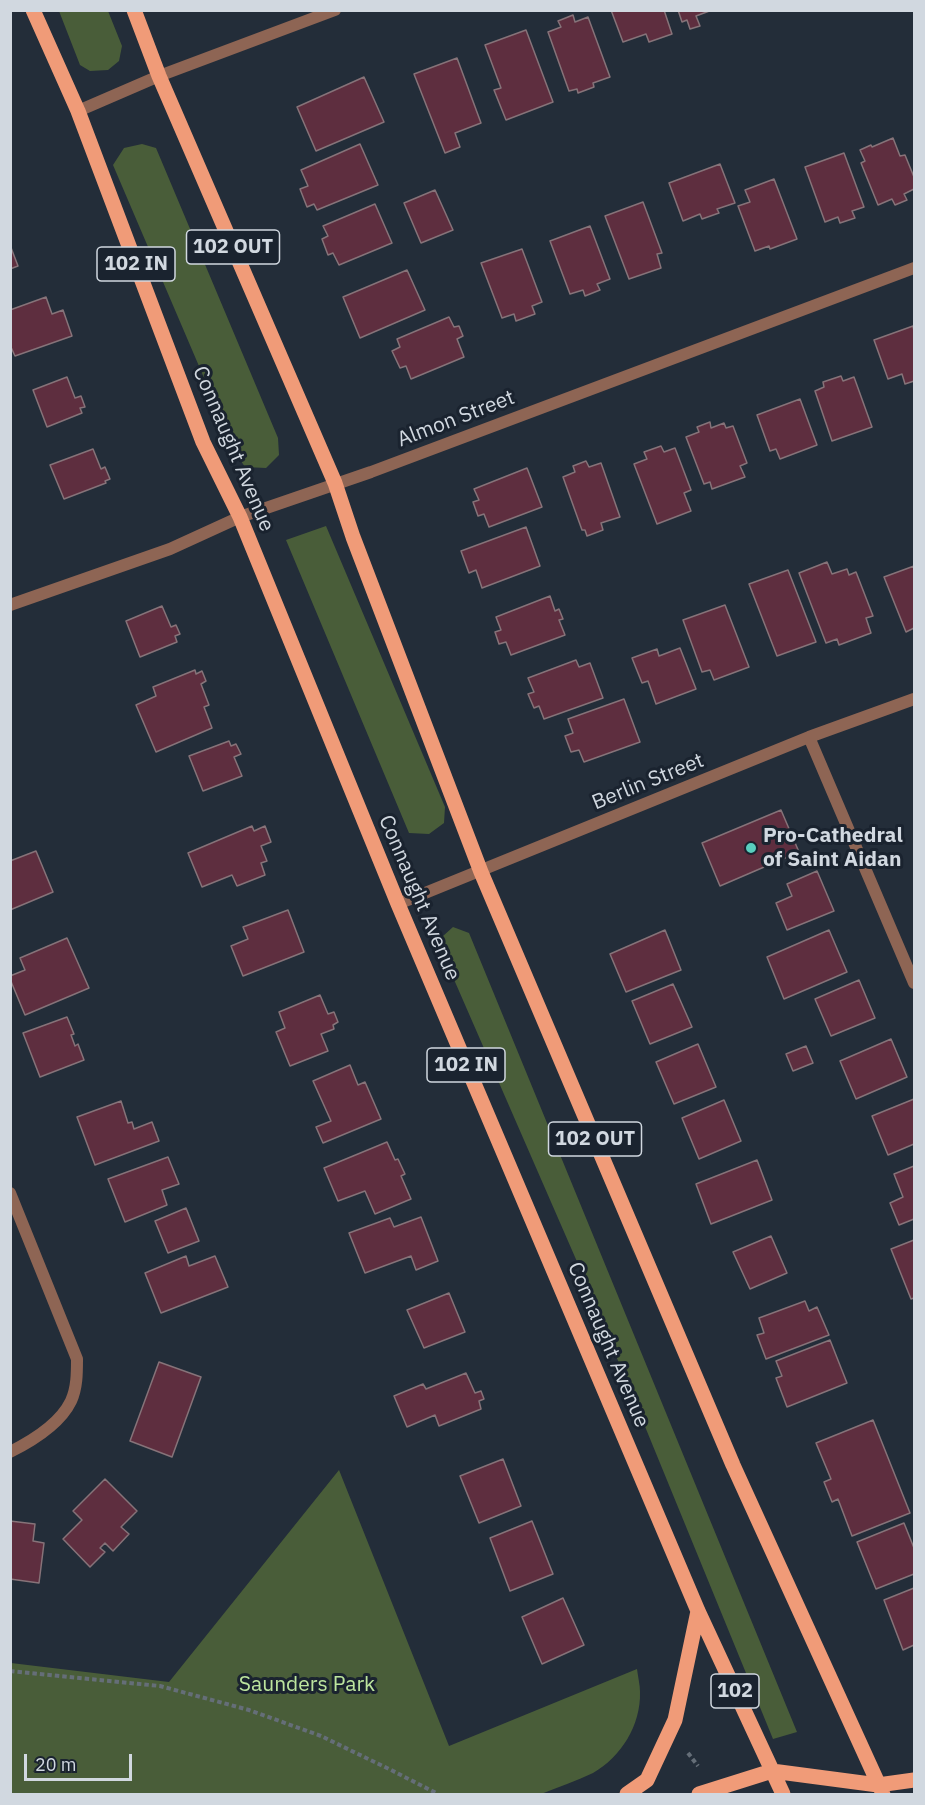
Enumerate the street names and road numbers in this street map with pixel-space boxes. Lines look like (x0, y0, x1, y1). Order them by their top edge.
road number: 102 OUT (186, 230, 280, 264)
road number: 102 IN (97, 247, 175, 281)
street label: Connaught Avenue (187, 362, 279, 536)
street label: Almon Street (394, 385, 518, 453)
street label: Berlin Street (588, 748, 708, 816)
street label: Connaught Avenue (373, 811, 465, 985)
road number: 102 IN (427, 1048, 505, 1082)
road number: 102 OUT (548, 1122, 642, 1156)
street label: Connaught Avenue (562, 1258, 654, 1432)
road number: 102 (711, 1674, 759, 1708)

